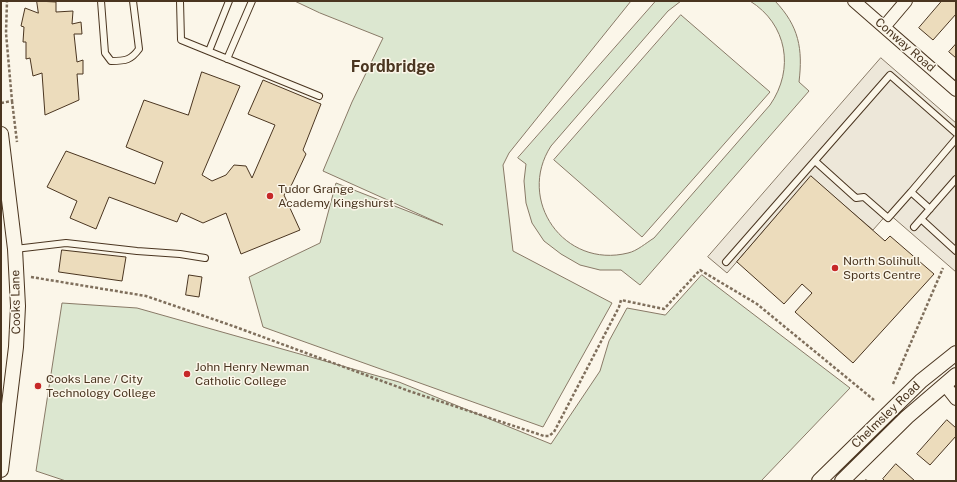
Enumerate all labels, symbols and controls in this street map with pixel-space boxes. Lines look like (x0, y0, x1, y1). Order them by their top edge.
street label: Conway Road (872, 15, 938, 75)
district label: Fordbridge (351, 57, 435, 77)
place label: Tudor Grange Academy Kingshurst (278, 182, 394, 210)
marker: Tudor Grange Academy Kingshurst (265, 191, 275, 201)
place label: North Solihull Sports Centre (843, 254, 921, 282)
marker: North Solihull Sports Centre (830, 263, 840, 273)
street label: Cooks Lane (8, 270, 24, 334)
place label: John Henry Newman Catholic College (195, 360, 309, 388)
marker: John Henry Newman Catholic College (182, 369, 192, 379)
place label: Cooks Lane / City Technology College (46, 372, 156, 400)
street label: Chelmsley Road (849, 379, 923, 451)
marker: Cooks Lane / City Technology College (33, 381, 43, 391)

